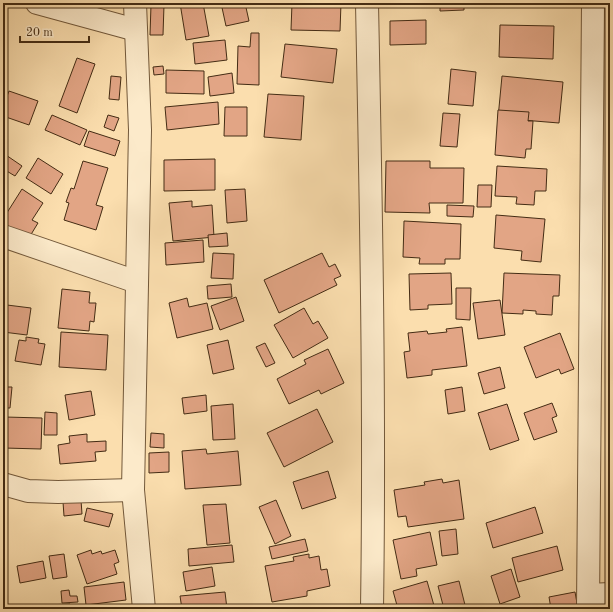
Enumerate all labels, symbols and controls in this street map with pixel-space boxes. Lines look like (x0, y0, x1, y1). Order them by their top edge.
scale bar (20, 18, 89, 44)
text: 20 m (26, 27, 53, 39)

